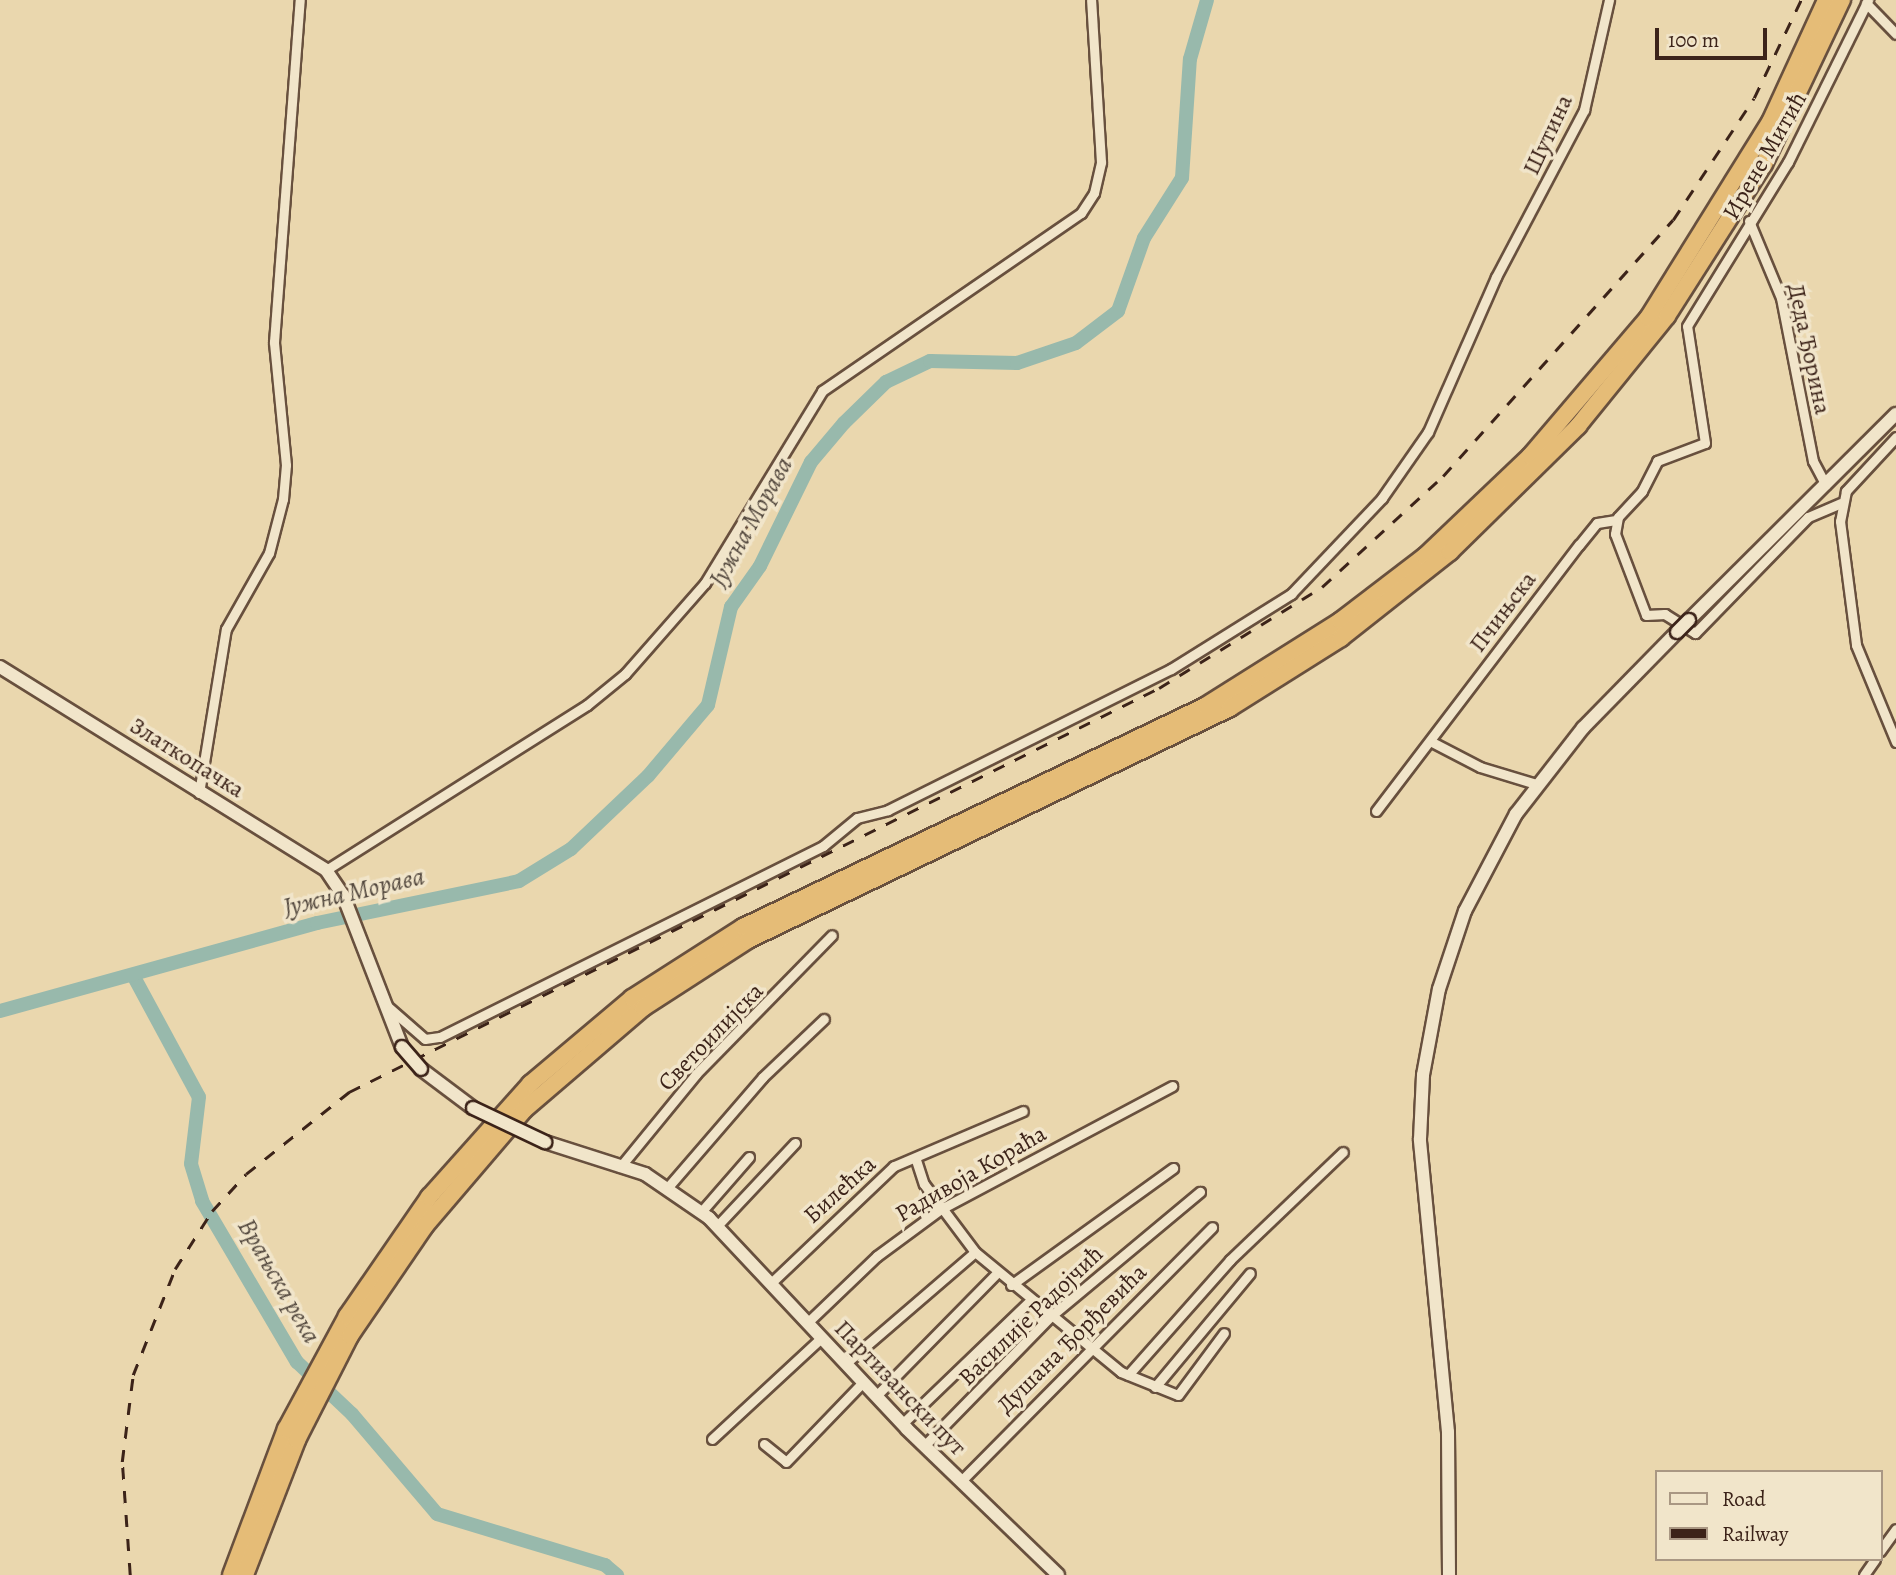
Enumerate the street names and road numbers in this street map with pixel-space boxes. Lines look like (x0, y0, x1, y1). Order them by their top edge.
street label: Ирене Митић (1717, 87, 1813, 225)
street label: Шутина (1517, 90, 1579, 180)
street label: Деда Ђорина (1781, 281, 1837, 417)
street label: Пчињска (1463, 566, 1543, 658)
street label: Златкопачка (124, 711, 250, 805)
street label: Светоилијска (652, 977, 770, 1097)
street label: Радивоја Кораћа (890, 1119, 1052, 1229)
street label: Билећка (798, 1150, 882, 1230)
street label: Василије Радојчић (953, 1240, 1109, 1392)
street label: Душана Ђорђевића (991, 1258, 1153, 1420)
street label: Партизански пут (828, 1314, 972, 1462)

